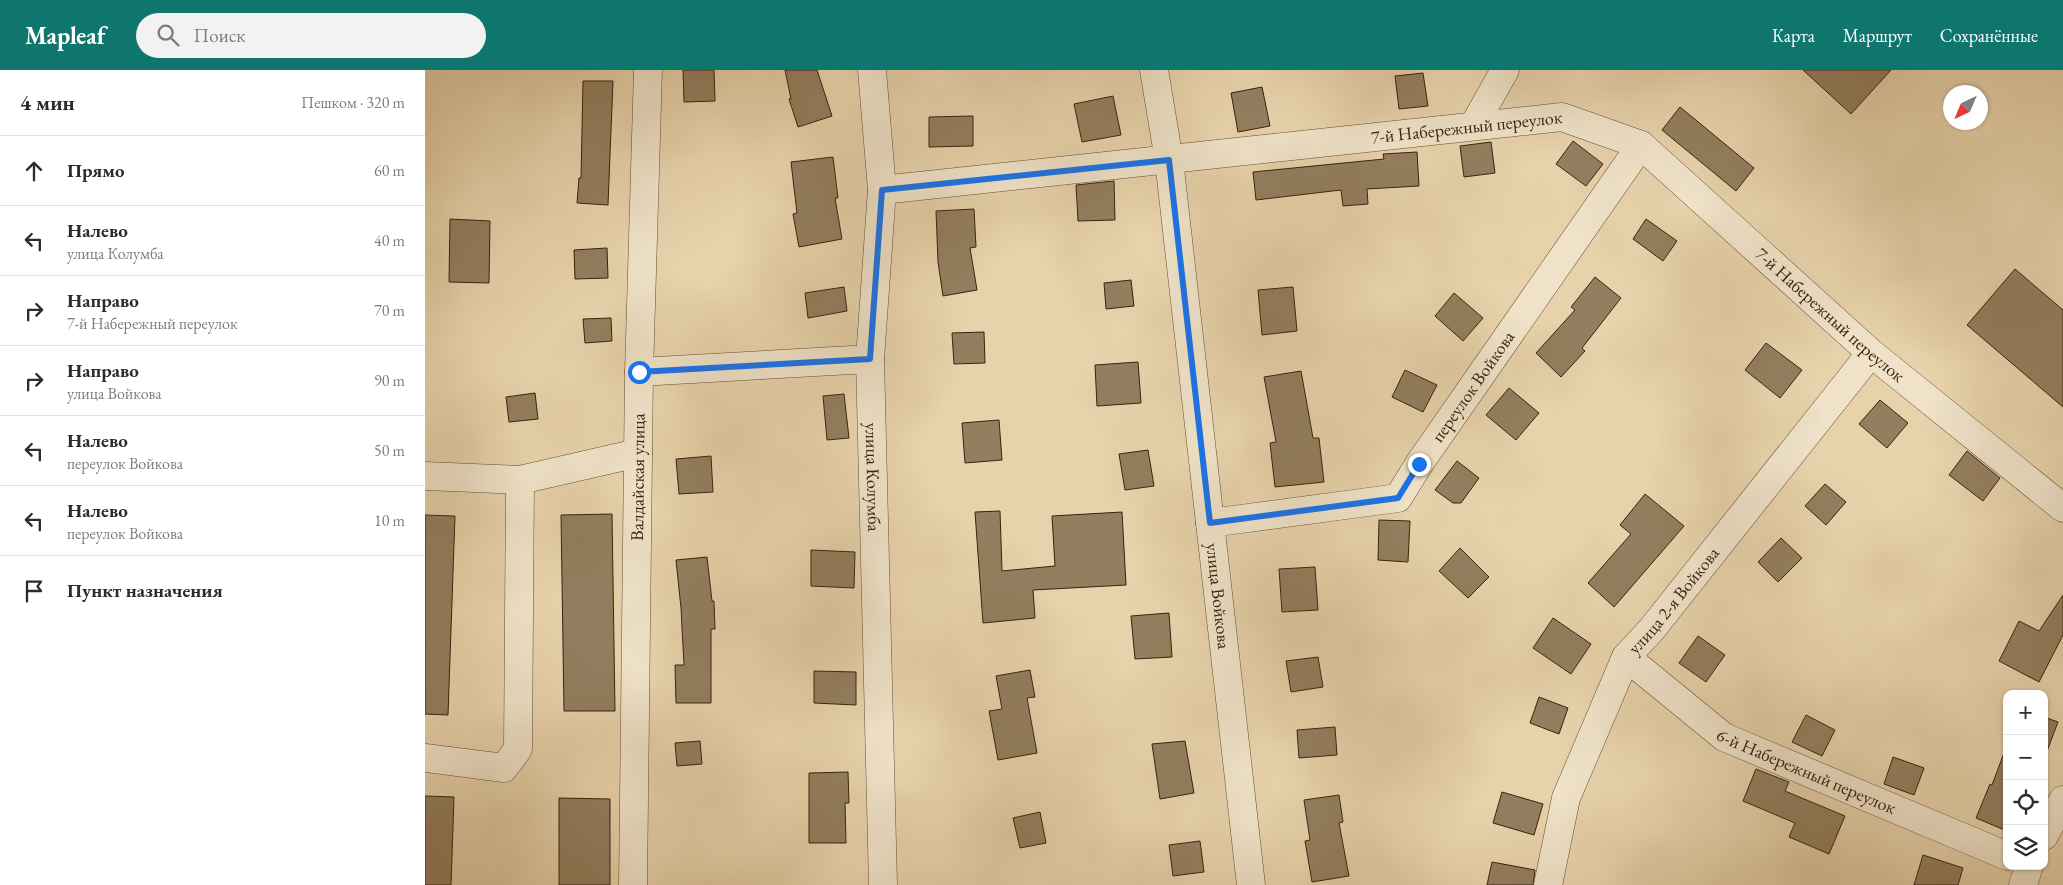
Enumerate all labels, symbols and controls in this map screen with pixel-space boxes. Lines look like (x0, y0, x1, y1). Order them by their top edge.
search box (136, 13, 486, 58)
text: Mapleaf (25, 20, 106, 51)
icon: search (154, 21, 182, 49)
text: Поиск (194, 23, 245, 48)
text: Карта (1772, 24, 1815, 47)
text: Маршрут (1843, 24, 1912, 47)
text: Сохранённые (1940, 24, 2038, 47)
north arrow (1943, 85, 1988, 130)
text: 4 мин (20, 89, 75, 116)
text: Пешком · 320 m (301, 92, 405, 113)
street label: 7-й Набережный переулок (1370, 105, 1564, 148)
icon: ahead (20, 157, 48, 185)
text: Прямо (67, 158, 125, 183)
text: 60 m (374, 160, 405, 181)
text: Налево (67, 218, 128, 243)
icon: left (20, 227, 48, 255)
text: 40 m (374, 230, 405, 251)
street label: 7-й Набережный переулок (1751, 242, 1910, 387)
text: улица Колумба (67, 243, 164, 264)
text: Направо (67, 288, 139, 313)
icon: right (20, 297, 48, 325)
text: 70 m (374, 300, 405, 321)
text: 7-й Набережный переулок (67, 313, 238, 334)
street label: переулок Войкова (1426, 325, 1520, 446)
text: Направо (67, 358, 139, 383)
route start (628, 361, 651, 384)
icon: right (20, 367, 48, 395)
text: 90 m (374, 370, 405, 391)
text: улица Войкова (67, 383, 162, 404)
street label: Валдайская улица (625, 412, 650, 541)
street label: улица Колумба (861, 422, 886, 533)
text: Налево (67, 428, 128, 453)
icon: left (20, 437, 48, 465)
text: 50 m (374, 440, 405, 461)
text: переулок Войкова (67, 453, 183, 474)
route end (1408, 453, 1431, 476)
text: Налево (67, 498, 128, 523)
icon: left (20, 507, 48, 535)
text: 10 m (374, 510, 405, 531)
text: переулок Войкова (67, 523, 183, 544)
street label: улица 2-я Войкова (1623, 541, 1724, 659)
street label: улица Войкова (1201, 542, 1236, 651)
icon: arrive (20, 577, 48, 605)
text: Пункт назначения (67, 578, 223, 603)
map controls (2003, 690, 2048, 870)
button: + (2003, 690, 2048, 735)
street label: 6-й Набережный переулок (1712, 724, 1900, 819)
button: − (2003, 735, 2048, 780)
button: locate (2003, 780, 2048, 825)
button: layers (2003, 825, 2048, 870)

